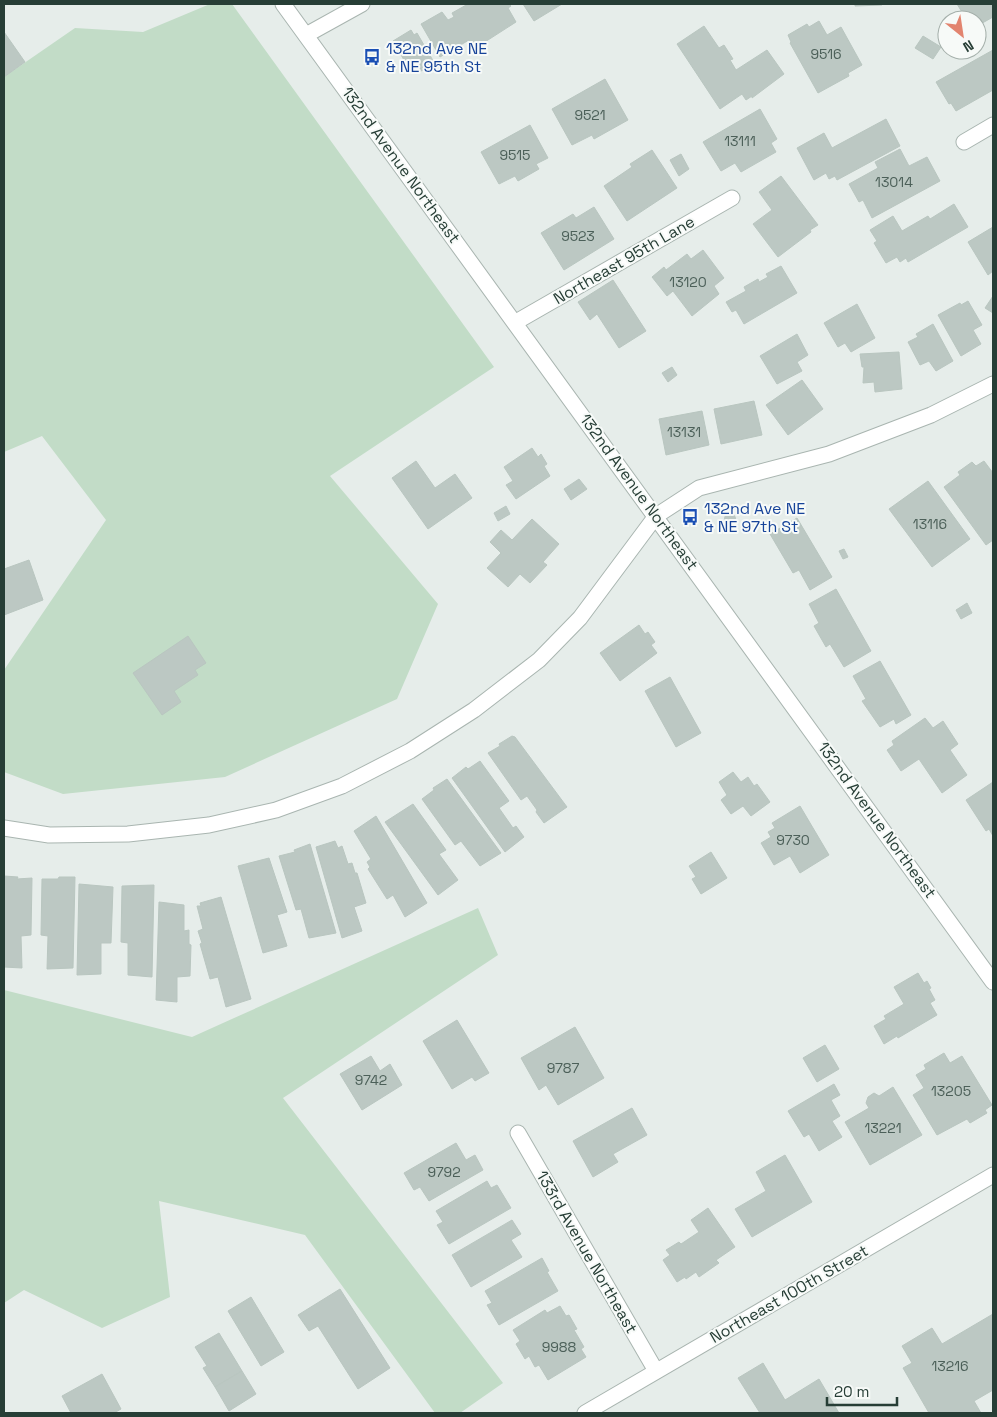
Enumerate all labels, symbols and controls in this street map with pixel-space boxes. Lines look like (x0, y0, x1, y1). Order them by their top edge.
north arrow (937, 10, 987, 60)
text: N (960, 36, 977, 56)
place label: 132nd Ave NE & NE 95th St (386, 38, 487, 77)
house number: 9516 (810, 45, 842, 63)
bus stop icon: 132nd Ave NE & NE 95th St (362, 47, 382, 67)
street label: 132nd Avenue Northeast (337, 83, 465, 247)
house number: 9521 (574, 106, 606, 124)
house number: 13111 (724, 132, 756, 150)
house number: 9515 (500, 146, 531, 164)
house number: 13014 (875, 173, 913, 191)
street label: Northeast 95th Lane (550, 211, 698, 309)
house number: 9523 (561, 227, 595, 245)
house number: 13120 (669, 273, 707, 291)
street label: 132nd Avenue Northeast (575, 410, 703, 574)
house number: 13131 (667, 423, 701, 441)
place label: 132nd Ave NE & NE 97th St (704, 498, 805, 537)
bus stop icon: 132nd Ave NE & NE 97th St (680, 507, 700, 527)
house number: 13116 (913, 515, 947, 533)
street label: 132nd Avenue Northeast (813, 738, 941, 902)
house number: 9730 (776, 831, 810, 849)
house number: 9787 (547, 1059, 579, 1077)
house number: 9742 (355, 1071, 387, 1089)
house number: 13205 (931, 1082, 971, 1100)
house number: 13221 (864, 1119, 902, 1137)
house number: 9792 (427, 1163, 461, 1181)
street label: 133rd Avenue Northeast (532, 1167, 642, 1337)
street label: Northeast 100th Street (706, 1240, 872, 1348)
house number: 9988 (542, 1338, 577, 1356)
house number: 13216 (931, 1357, 969, 1375)
scale bar (827, 1374, 897, 1406)
text: 20 m (834, 1382, 869, 1401)

